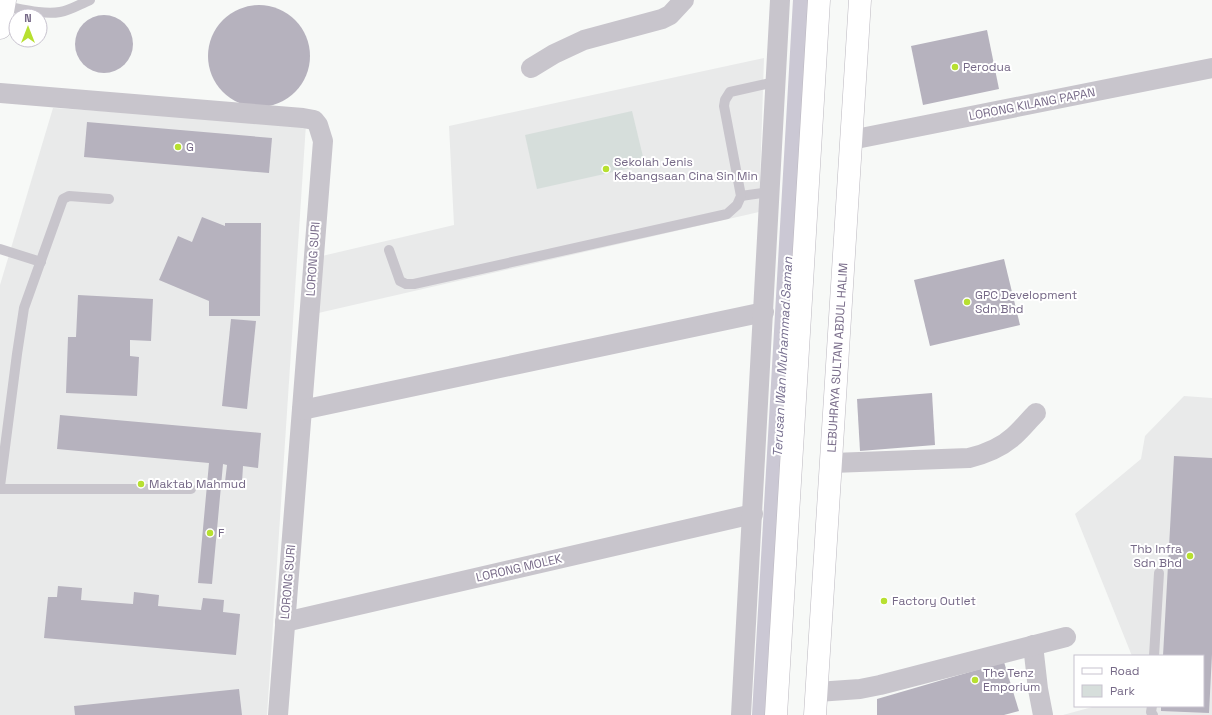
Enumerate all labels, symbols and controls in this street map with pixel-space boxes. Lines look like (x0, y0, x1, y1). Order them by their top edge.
north arrow (8, 8, 48, 48)
text: N (24, 11, 32, 25)
place label: Perodua (963, 59, 1011, 75)
marker: Perodua (950, 62, 960, 72)
street label: LORONG KILANG PAPAN (967, 84, 1097, 124)
place label: G (186, 139, 194, 155)
marker: G (173, 142, 183, 152)
place label: Sekolah Jenis Kebangsaan Cina Sin Min (614, 154, 758, 184)
marker: Sekolah Jenis Kebangsaan Cina Sin Min (601, 164, 611, 174)
street label: LORONG SURI (302, 221, 324, 297)
water label: Terusan Wan Muhammad Saman (769, 255, 796, 458)
street label: LEBUHRAYA SULTAN ABDUL HALIM (824, 262, 851, 453)
place label: GPC Development Sdn Bhd (975, 287, 1077, 317)
marker: GPC Development Sdn Bhd (962, 297, 972, 307)
place label: Maktab Mahmud (149, 476, 246, 492)
marker: Maktab Mahmud (136, 479, 146, 489)
place label: F (218, 525, 225, 541)
marker: F (205, 528, 215, 538)
place label: Thb Infra Sdn Bhd (1130, 541, 1182, 571)
street label: LORONG SURI (277, 544, 299, 620)
street label: LORONG MOLEK (474, 550, 564, 586)
marker: Thb Infra Sdn Bhd (1185, 551, 1195, 561)
place label: Factory Outlet (892, 593, 976, 609)
marker: Factory Outlet (879, 596, 889, 606)
legend (1074, 655, 1204, 707)
text: Road (1110, 663, 1139, 679)
place label: The Tenz Emporium (983, 665, 1040, 695)
marker: The Tenz Emporium (970, 675, 980, 685)
text: Park (1110, 683, 1135, 699)

